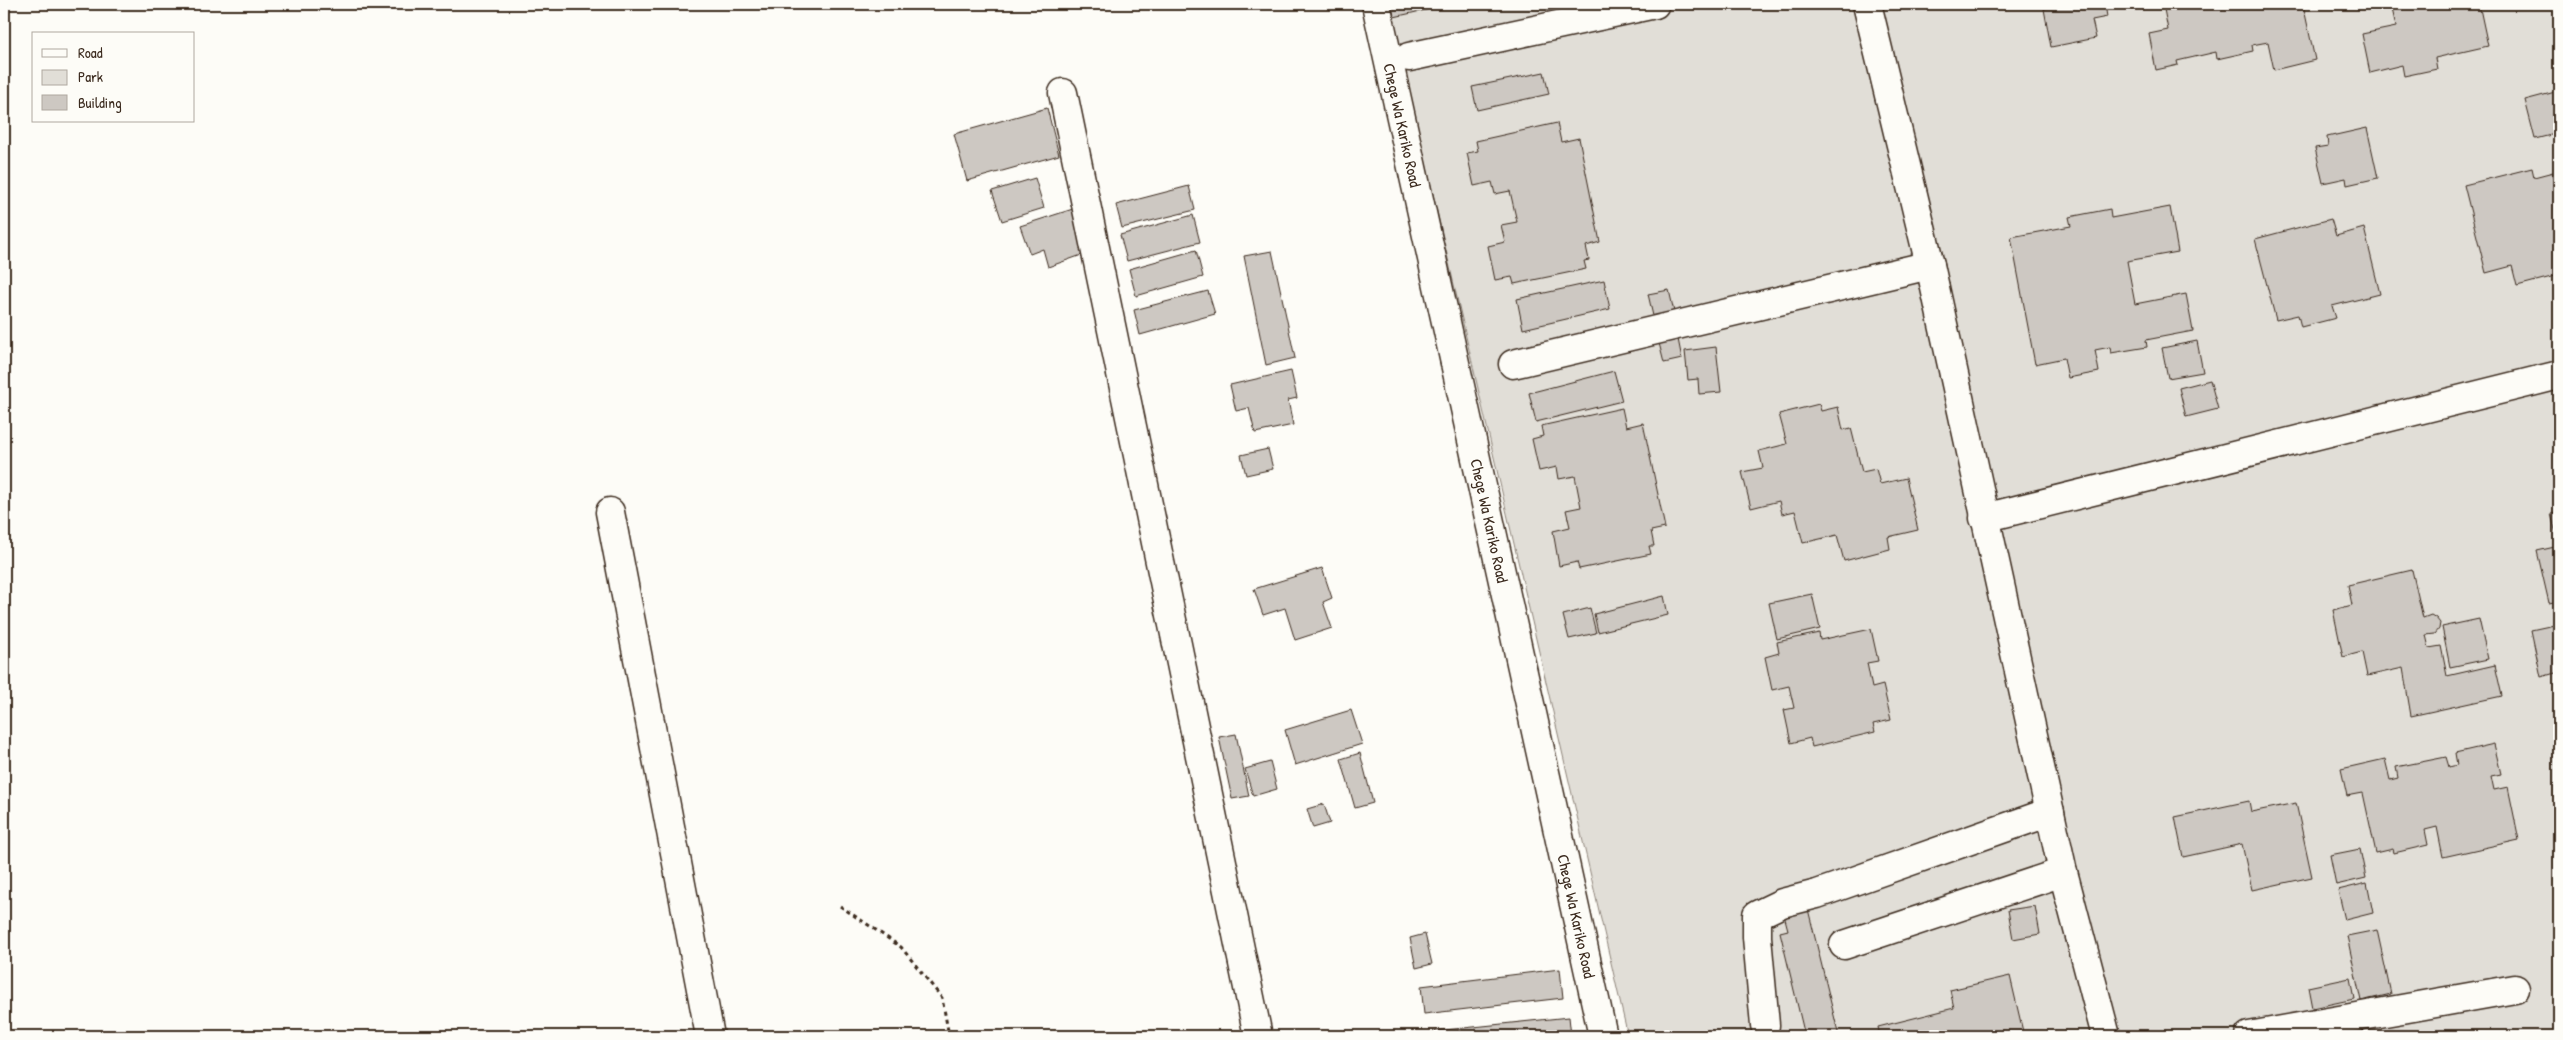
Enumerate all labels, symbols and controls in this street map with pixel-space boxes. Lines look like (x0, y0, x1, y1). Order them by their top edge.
legend (32, 32, 195, 122)
text: Road (78, 42, 103, 63)
street label: Chege Wa Kariko Road (1378, 61, 1427, 189)
text: Park (78, 66, 103, 87)
text: Building (78, 92, 122, 113)
street label: Chege Wa Kariko Road (1465, 457, 1514, 585)
street label: Chege Wa Kariko Road (1552, 852, 1601, 980)

